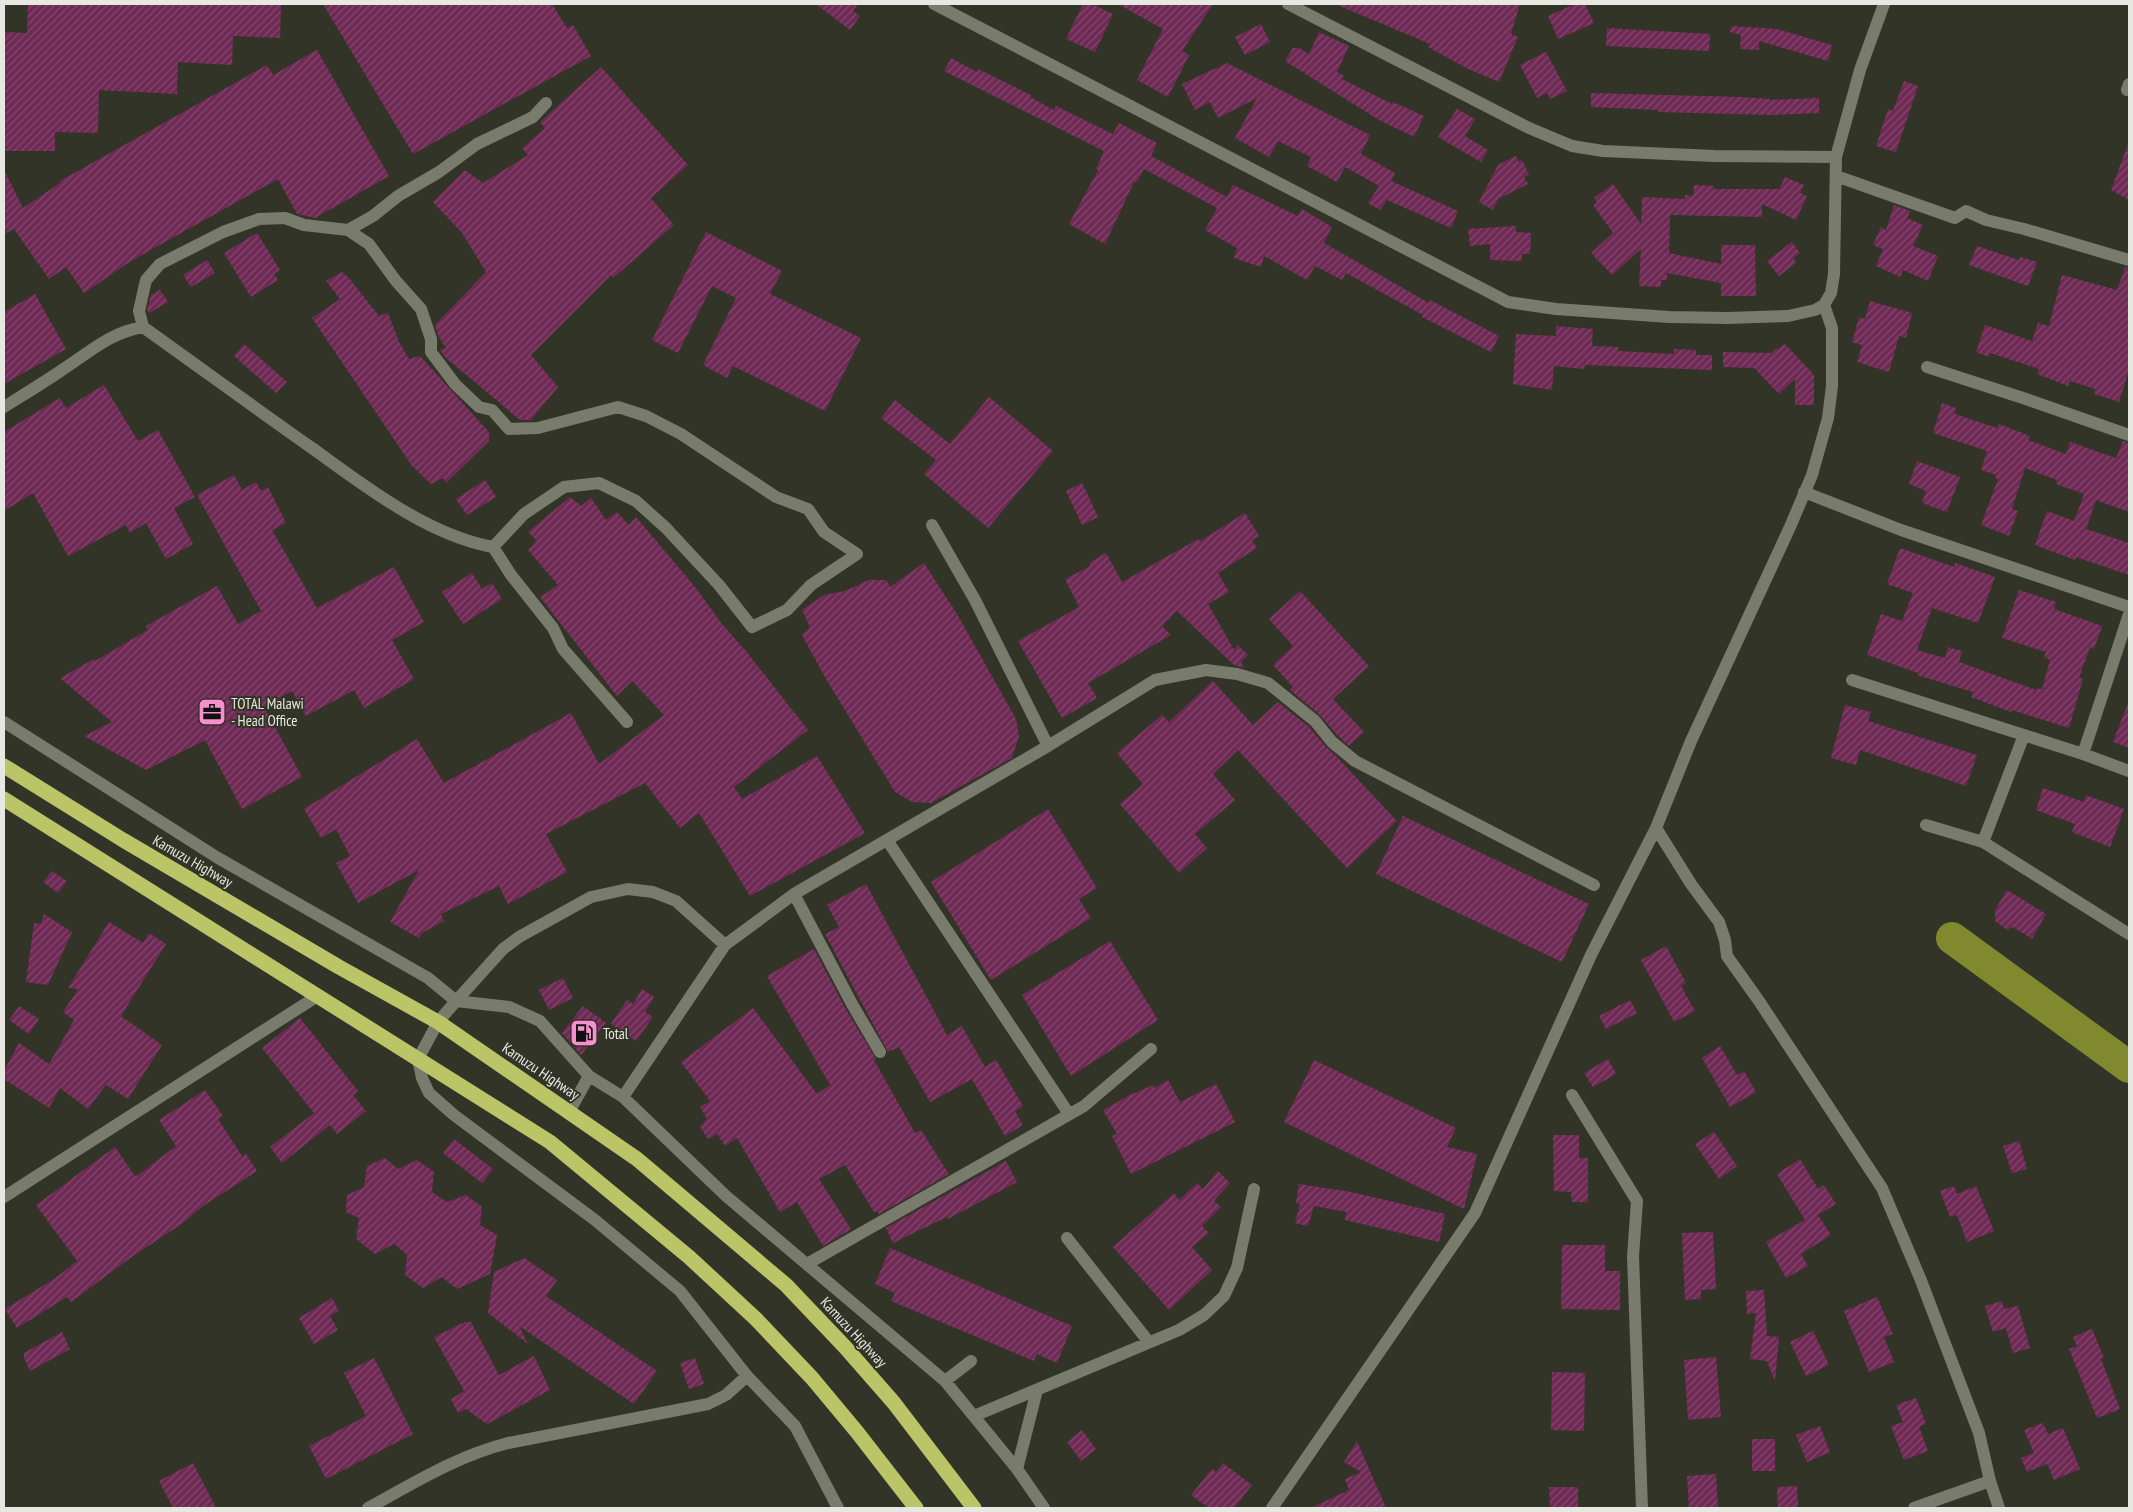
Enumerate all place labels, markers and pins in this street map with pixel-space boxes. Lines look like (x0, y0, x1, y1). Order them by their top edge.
place label: TOTAL Malawi - Head Office (231, 694, 304, 730)
office icon: TOTAL Malawi - Head Office (197, 697, 227, 727)
fuel station icon: Total (569, 1018, 599, 1048)
place label: Total (603, 1024, 629, 1043)

